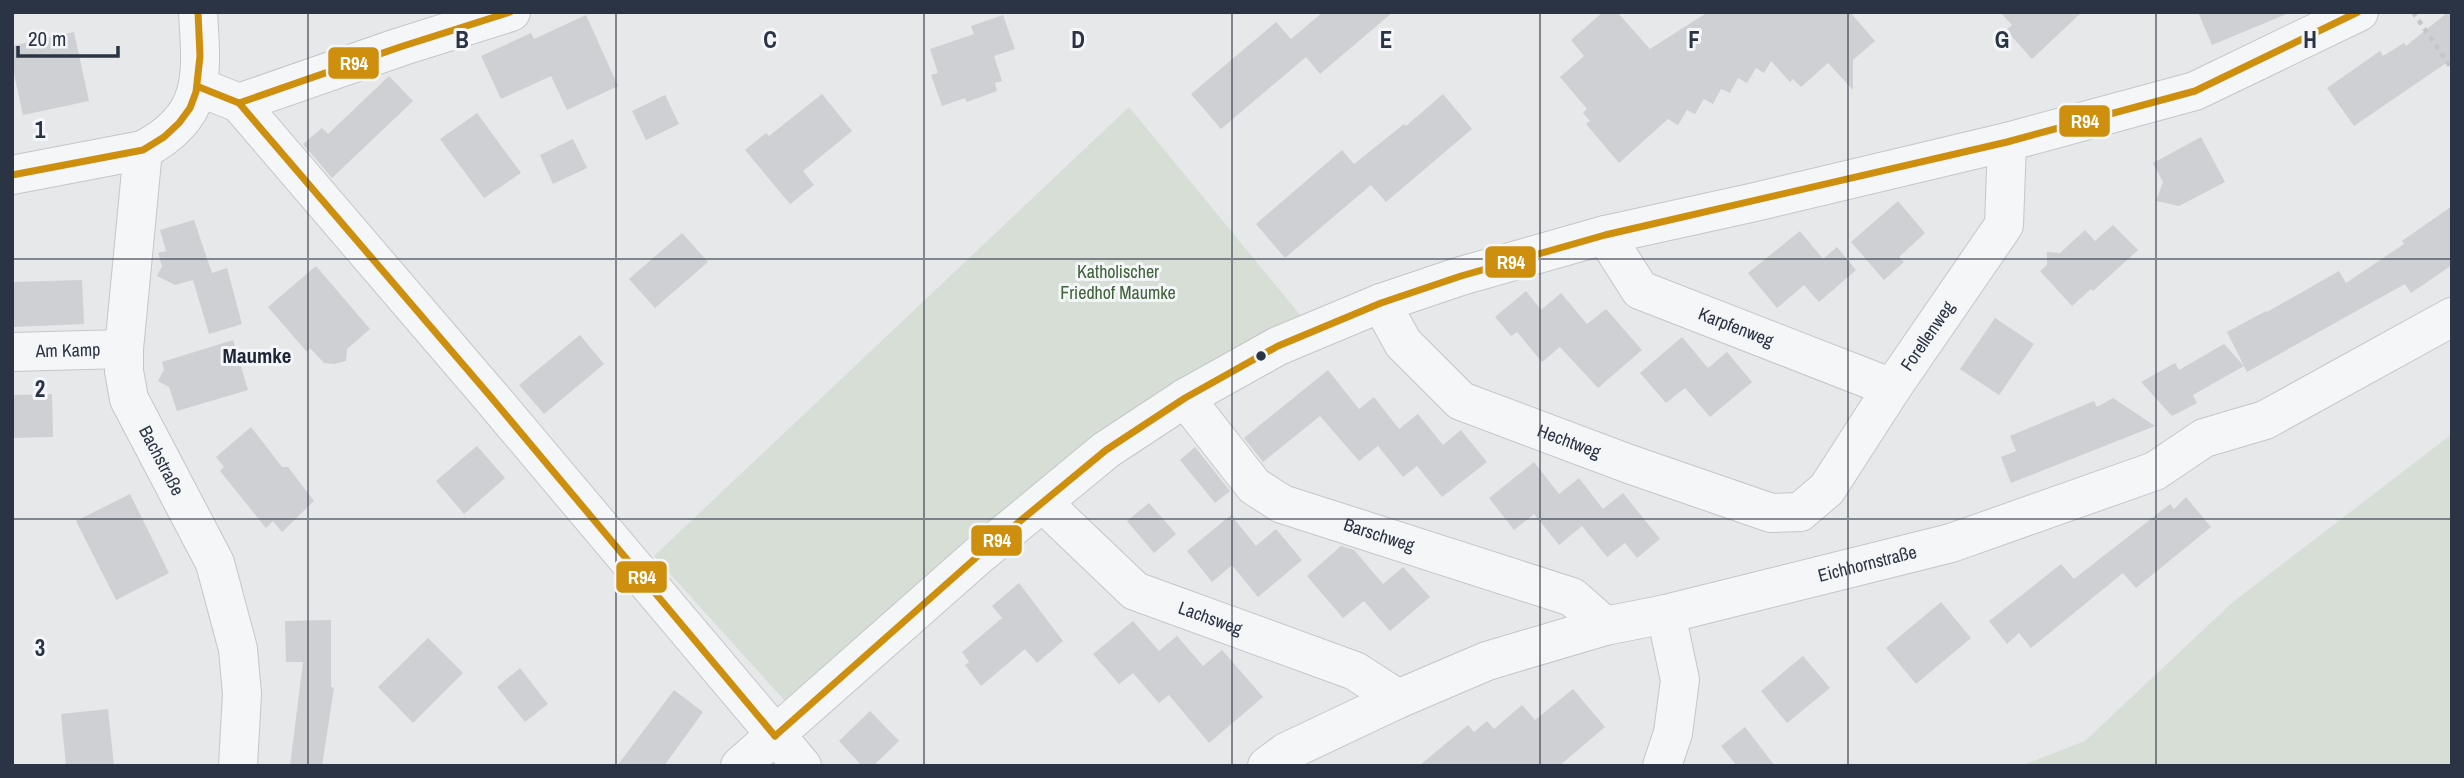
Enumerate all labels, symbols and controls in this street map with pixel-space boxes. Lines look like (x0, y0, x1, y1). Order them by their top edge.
scale bar (18, 14, 117, 58)
text: 20 m (28, 24, 66, 53)
text: B (455, 24, 469, 55)
text: C (763, 24, 777, 55)
text: D (1071, 24, 1085, 55)
text: E (1380, 24, 1392, 55)
text: F (1688, 24, 1700, 55)
text: G (1995, 24, 2009, 55)
text: H (2303, 24, 2317, 55)
line badge: R94 (327, 46, 380, 80)
text: R94 (340, 50, 369, 76)
line badge: R94 (2058, 104, 2111, 138)
text: R94 (2071, 108, 2100, 134)
text: 1 (35, 114, 46, 145)
line badge: R94 (1484, 245, 1537, 279)
text: R94 (1497, 249, 1526, 275)
park label: Katholischer Friedhof Maumke (1060, 259, 1176, 305)
street label: Forellenweg (1894, 295, 1961, 376)
street label: Karpfenweg (1695, 301, 1778, 353)
street label: Am Kamp (34, 337, 101, 363)
district label: Maumke (223, 341, 291, 370)
unlabelled marker (1254, 349, 1268, 363)
text: 2 (35, 373, 45, 404)
street label: Hechtweg (1534, 418, 1605, 465)
street label: Bachstraße (133, 421, 190, 500)
street label: Barschweg (1341, 512, 1419, 558)
line badge: R94 (970, 524, 1023, 557)
text: R94 (983, 527, 1012, 553)
street label: Eichhornstraße (1815, 539, 1919, 588)
line badge: R94 (615, 560, 668, 594)
text: R94 (628, 564, 657, 590)
street label: Lachsweg (1175, 595, 1247, 641)
text: 3 (35, 632, 45, 663)

